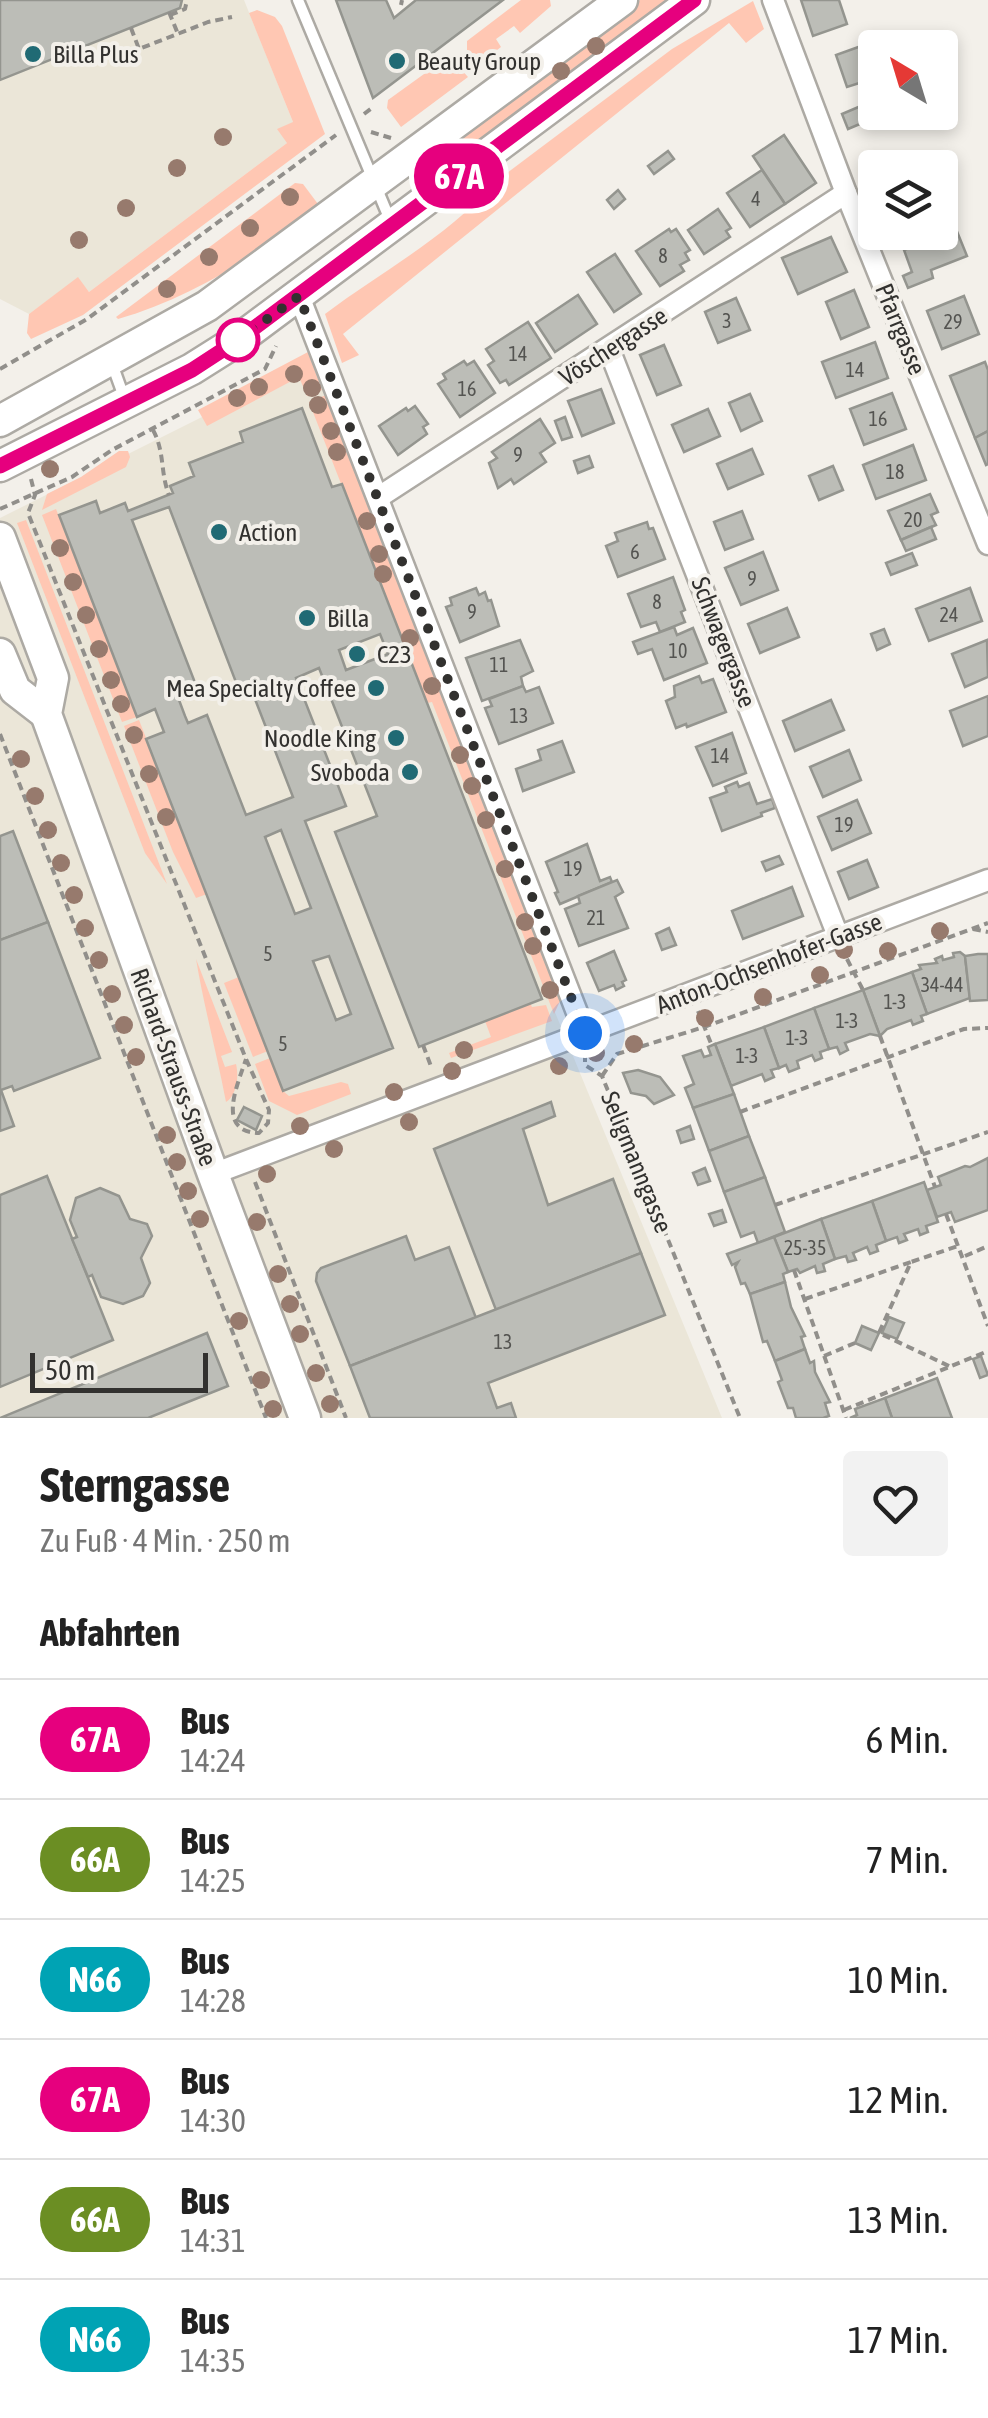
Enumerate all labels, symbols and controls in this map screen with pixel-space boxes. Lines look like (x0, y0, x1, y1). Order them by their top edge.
north arrow (858, 30, 958, 130)
map controls (858, 30, 958, 250)
place label: Billa Plus (53, 40, 139, 68)
marker: Billa Plus (22, 43, 44, 65)
place label: Beauty Group (417, 47, 541, 75)
marker: Beauty Group (386, 50, 408, 72)
line badge: 67A (402, 144, 516, 208)
button: layers (858, 150, 958, 250)
text: 67A (434, 156, 484, 196)
house number: 4 (751, 187, 761, 210)
house number: 8 (658, 244, 668, 267)
street label: Pfarrgasse (870, 279, 932, 379)
street label: Vöschergasse (554, 301, 672, 391)
house number: 3 (722, 309, 732, 332)
house number: 29 (944, 310, 962, 333)
unlabelled marker (217, 319, 259, 361)
house number: 14 (509, 342, 527, 365)
house number: 14 (846, 358, 864, 381)
house number: 16 (458, 377, 476, 400)
house number: 16 (869, 407, 887, 430)
house number: 9 (513, 443, 523, 466)
house number: 18 (886, 460, 904, 483)
house number: 20 (904, 508, 922, 531)
place label: Action (239, 518, 297, 546)
marker: Action (208, 521, 230, 543)
house number: 6 (630, 540, 640, 563)
house number: 9 (747, 567, 757, 590)
street label: Schwagergasse (686, 573, 762, 711)
house number: 8 (652, 590, 662, 613)
house number: 9 (467, 600, 477, 623)
house number: 24 (940, 603, 958, 626)
place label: Billa (327, 604, 369, 632)
marker: Billa (296, 607, 318, 629)
house number: 10 (669, 639, 687, 662)
place label: C23 (377, 640, 412, 668)
marker: C23 (346, 643, 368, 665)
house number: 11 (490, 653, 508, 676)
place label: Mea Specialty Coffee (166, 674, 356, 702)
marker: Mea Specialty Coffee (365, 677, 387, 699)
house number: 13 (510, 704, 528, 727)
place label: Noodle King (264, 724, 376, 752)
marker: Noodle King (385, 727, 407, 749)
house number: 14 (711, 744, 729, 767)
place label: Svoboda (311, 758, 390, 786)
marker: Svoboda (399, 761, 421, 783)
house number: 19 (835, 813, 853, 836)
house number: 19 (564, 857, 582, 880)
house number: 21 (587, 906, 605, 929)
street label: Anton-Ochsenhofer-Gasse (652, 907, 886, 1019)
house number: 5 (263, 942, 273, 965)
street label: Richard-Strauss-Straße (125, 964, 223, 1170)
house number: 34-44 (921, 973, 963, 996)
house number: 1-3 (884, 990, 906, 1013)
your location (560, 1008, 610, 1058)
house number: 1-3 (836, 1009, 858, 1032)
house number: 1-3 (786, 1026, 808, 1049)
house number: 5 (278, 1032, 288, 1055)
house number: 1-3 (736, 1044, 758, 1067)
street label: Seligmanngasse (596, 1087, 678, 1237)
house number: 25-35 (784, 1236, 826, 1259)
house number: 13 (494, 1330, 512, 1353)
scale bar (30, 1348, 208, 1392)
text: 50 m (45, 1354, 95, 1386)
button: heart (843, 1451, 948, 1556)
text: Sterngasse (40, 1457, 230, 1512)
text: Zu Fuß · 4 Min. · 250 m (40, 1522, 291, 1559)
text: Abfahrten (40, 1611, 180, 1654)
text: Bus (180, 1699, 230, 1742)
text: 6 Min. (866, 1718, 948, 1761)
text: 67A (70, 1719, 120, 1759)
text: 14:24 (180, 1742, 246, 1779)
text: Bus (180, 1819, 230, 1862)
text: 7 Min. (866, 1838, 948, 1881)
text: 66A (70, 1839, 120, 1879)
text: 14:25 (180, 1862, 246, 1899)
text: Bus (180, 1939, 230, 1982)
text: 10 Min. (848, 1958, 948, 2001)
text: N66 (68, 1959, 122, 1999)
text: 14:28 (180, 1982, 246, 2019)
text: Bus (180, 2059, 230, 2102)
text: 12 Min. (848, 2078, 948, 2121)
text: 67A (70, 2079, 120, 2119)
text: 14:30 (180, 2102, 246, 2139)
text: Bus (180, 2179, 230, 2222)
text: 13 Min. (848, 2198, 948, 2241)
text: 66A (70, 2199, 120, 2239)
text: 14:31 (180, 2222, 246, 2259)
text: Bus (180, 2299, 230, 2342)
text: 17 Min. (848, 2318, 948, 2361)
text: N66 (68, 2319, 122, 2359)
text: 14:35 (180, 2342, 246, 2379)

